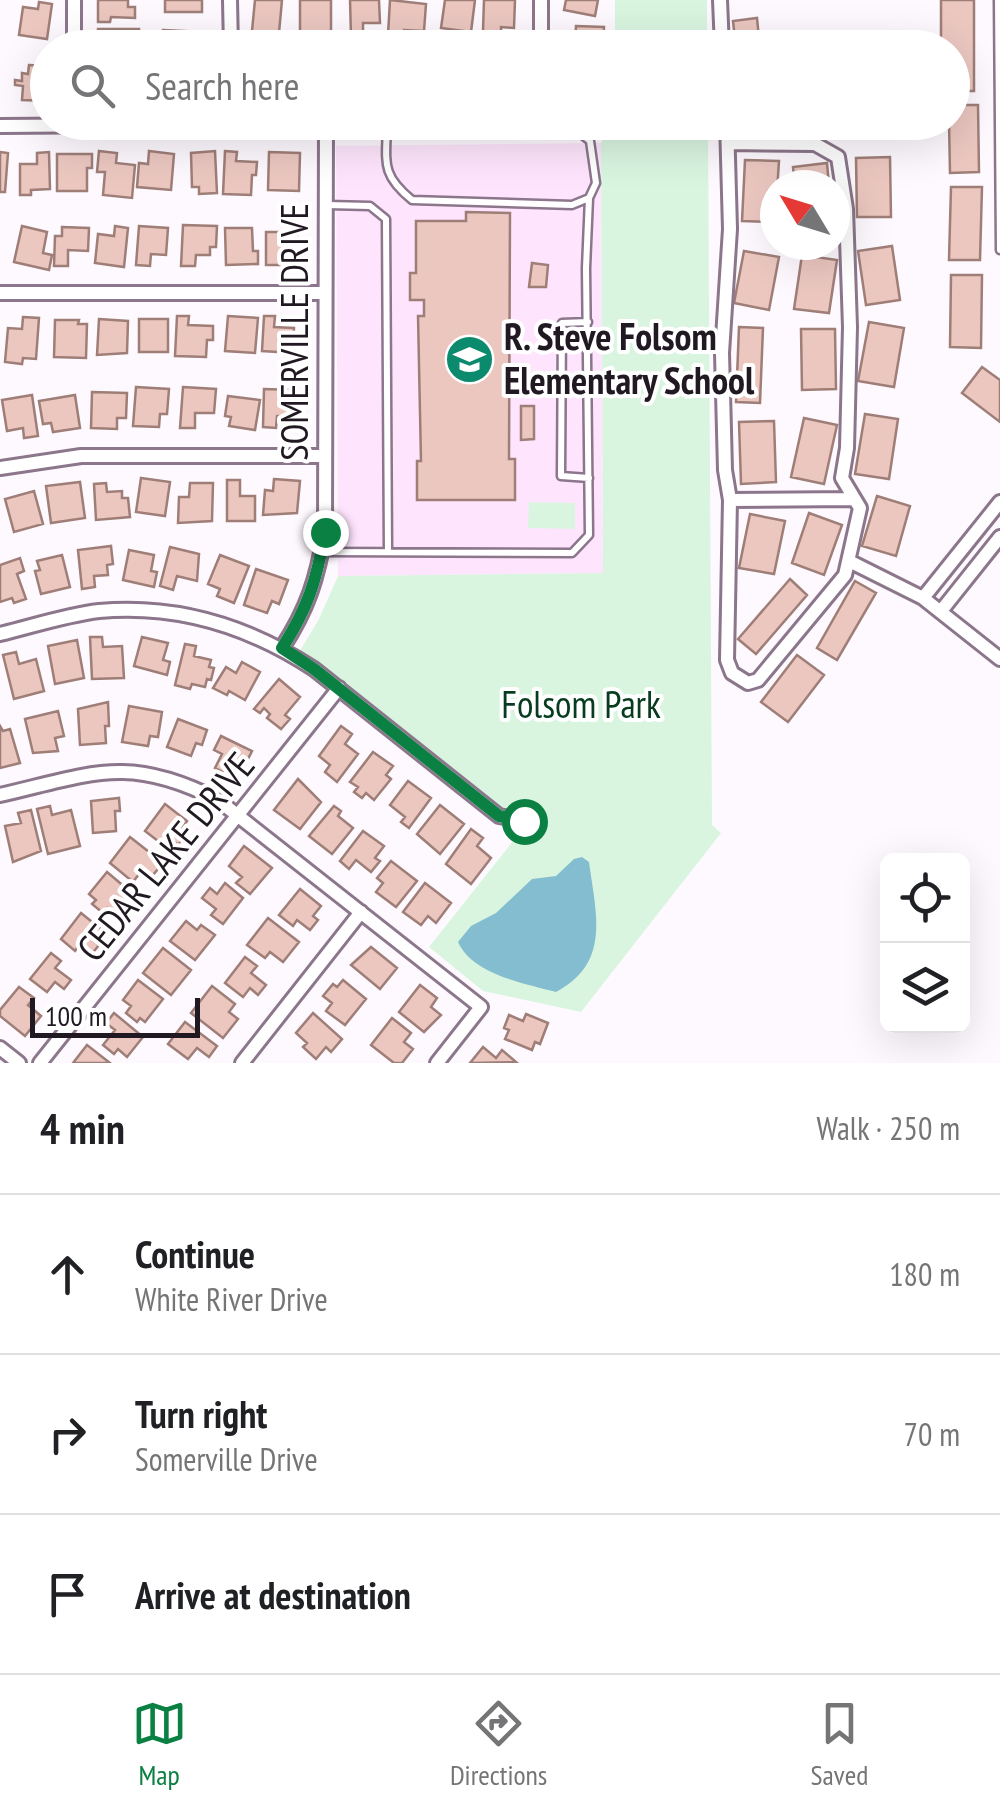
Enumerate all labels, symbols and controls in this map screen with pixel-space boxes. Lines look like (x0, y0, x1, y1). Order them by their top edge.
search box (30, 30, 970, 140)
icon: search (65, 58, 120, 113)
text: Search here (145, 61, 299, 110)
north arrow (760, 170, 850, 260)
street label: SOMERVILLE DRIVE (269, 203, 318, 461)
place label: R. Steve Folsom Elementary School (504, 311, 755, 404)
school or university icon: R. Steve Folsom Elementary School (443, 333, 495, 385)
route end (303, 510, 349, 556)
park label: Folsom Park (501, 679, 661, 728)
street label: CEDAR LAKE DRIVE (66, 741, 264, 971)
route start (502, 799, 548, 845)
map controls (880, 853, 970, 1033)
button: locate (880, 853, 970, 943)
button: layers (880, 943, 970, 1033)
scale bar (30, 993, 200, 1038)
text: 100 m (45, 997, 107, 1034)
text: 4 min (40, 1101, 125, 1156)
text: Walk · 250 m (816, 1107, 960, 1149)
text: Continue (135, 1229, 255, 1278)
icon: ahead (40, 1247, 95, 1302)
text: 180 m (889, 1253, 960, 1295)
text: White River Drive (135, 1278, 328, 1320)
text: Turn right (135, 1389, 267, 1438)
icon: right (40, 1407, 95, 1462)
text: 70 m (904, 1413, 960, 1455)
text: Somerville Drive (135, 1438, 318, 1480)
icon: arrive (40, 1567, 95, 1622)
text: Arrive at destination (135, 1570, 411, 1619)
tab: Map (132, 1696, 187, 1793)
tab: Directions (450, 1696, 547, 1793)
tab: Saved (811, 1696, 868, 1793)

